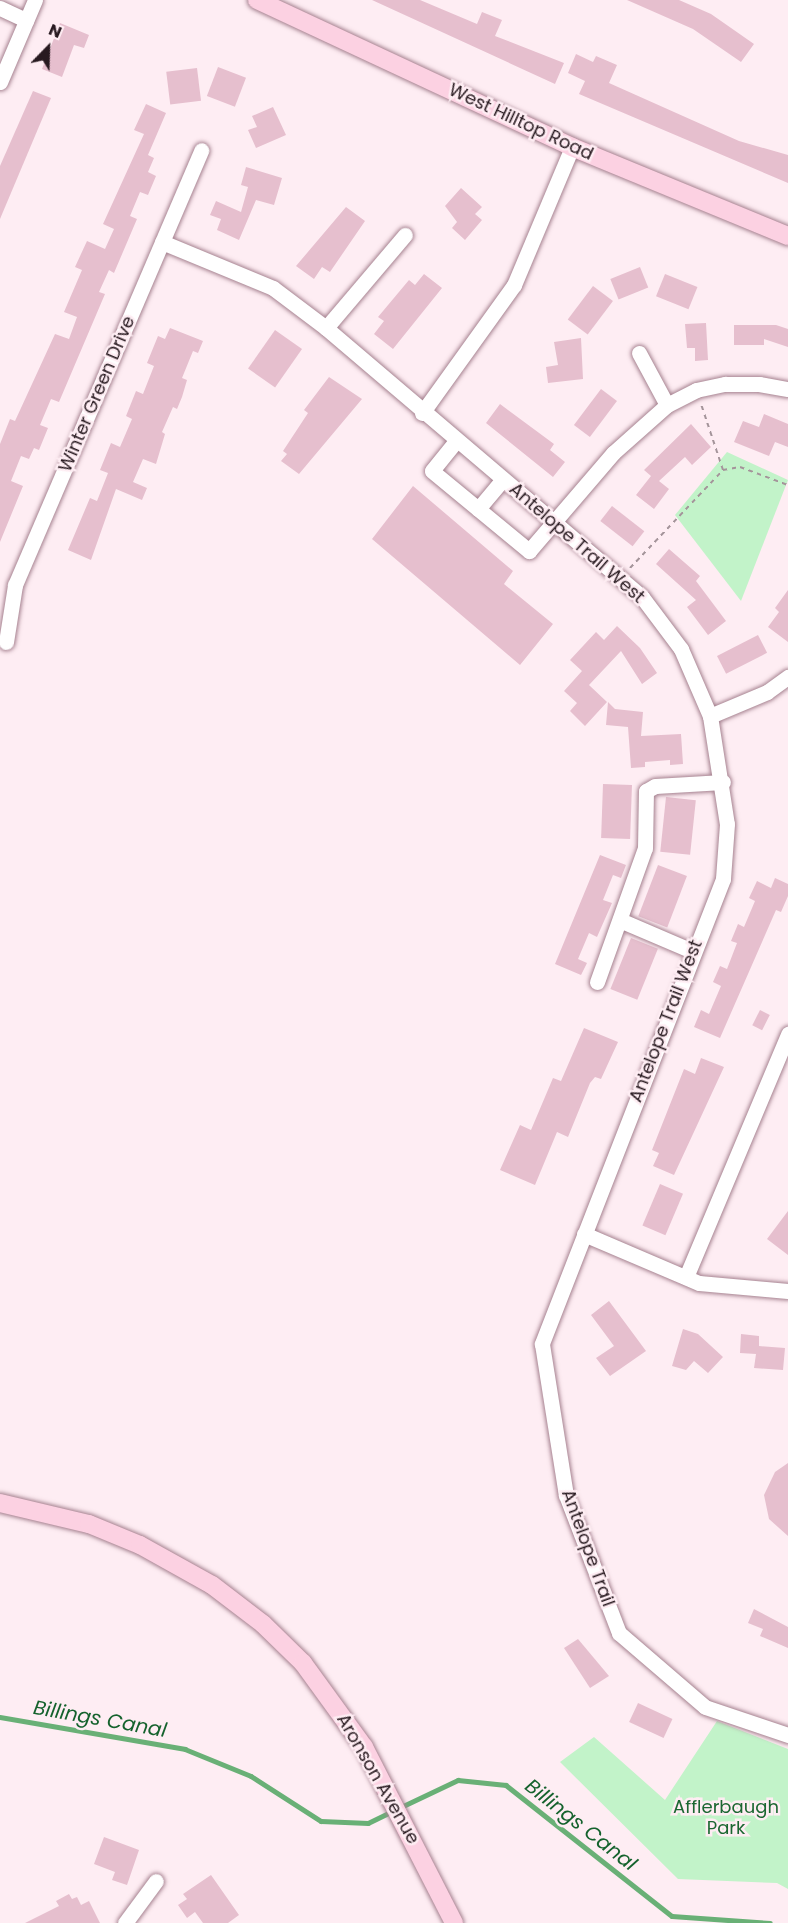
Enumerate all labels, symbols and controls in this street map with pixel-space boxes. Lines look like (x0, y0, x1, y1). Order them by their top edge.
north arrow (18, 18, 78, 78)
text: N (45, 18, 65, 44)
street label: West Hilltop Road (445, 79, 597, 165)
street label: Winter Green Drive (54, 313, 140, 475)
street label: Antelope Trail West (505, 478, 649, 608)
street label: Antelope Trail West (625, 937, 707, 1105)
street label: Antelope Trail (557, 1487, 619, 1609)
water label: Billings Canal (32, 1695, 168, 1743)
street label: Aronson Avenue (332, 1710, 424, 1848)
water label: Billings Canal (520, 1774, 642, 1876)
park label: Afflerbaugh Park (673, 1797, 779, 1840)

